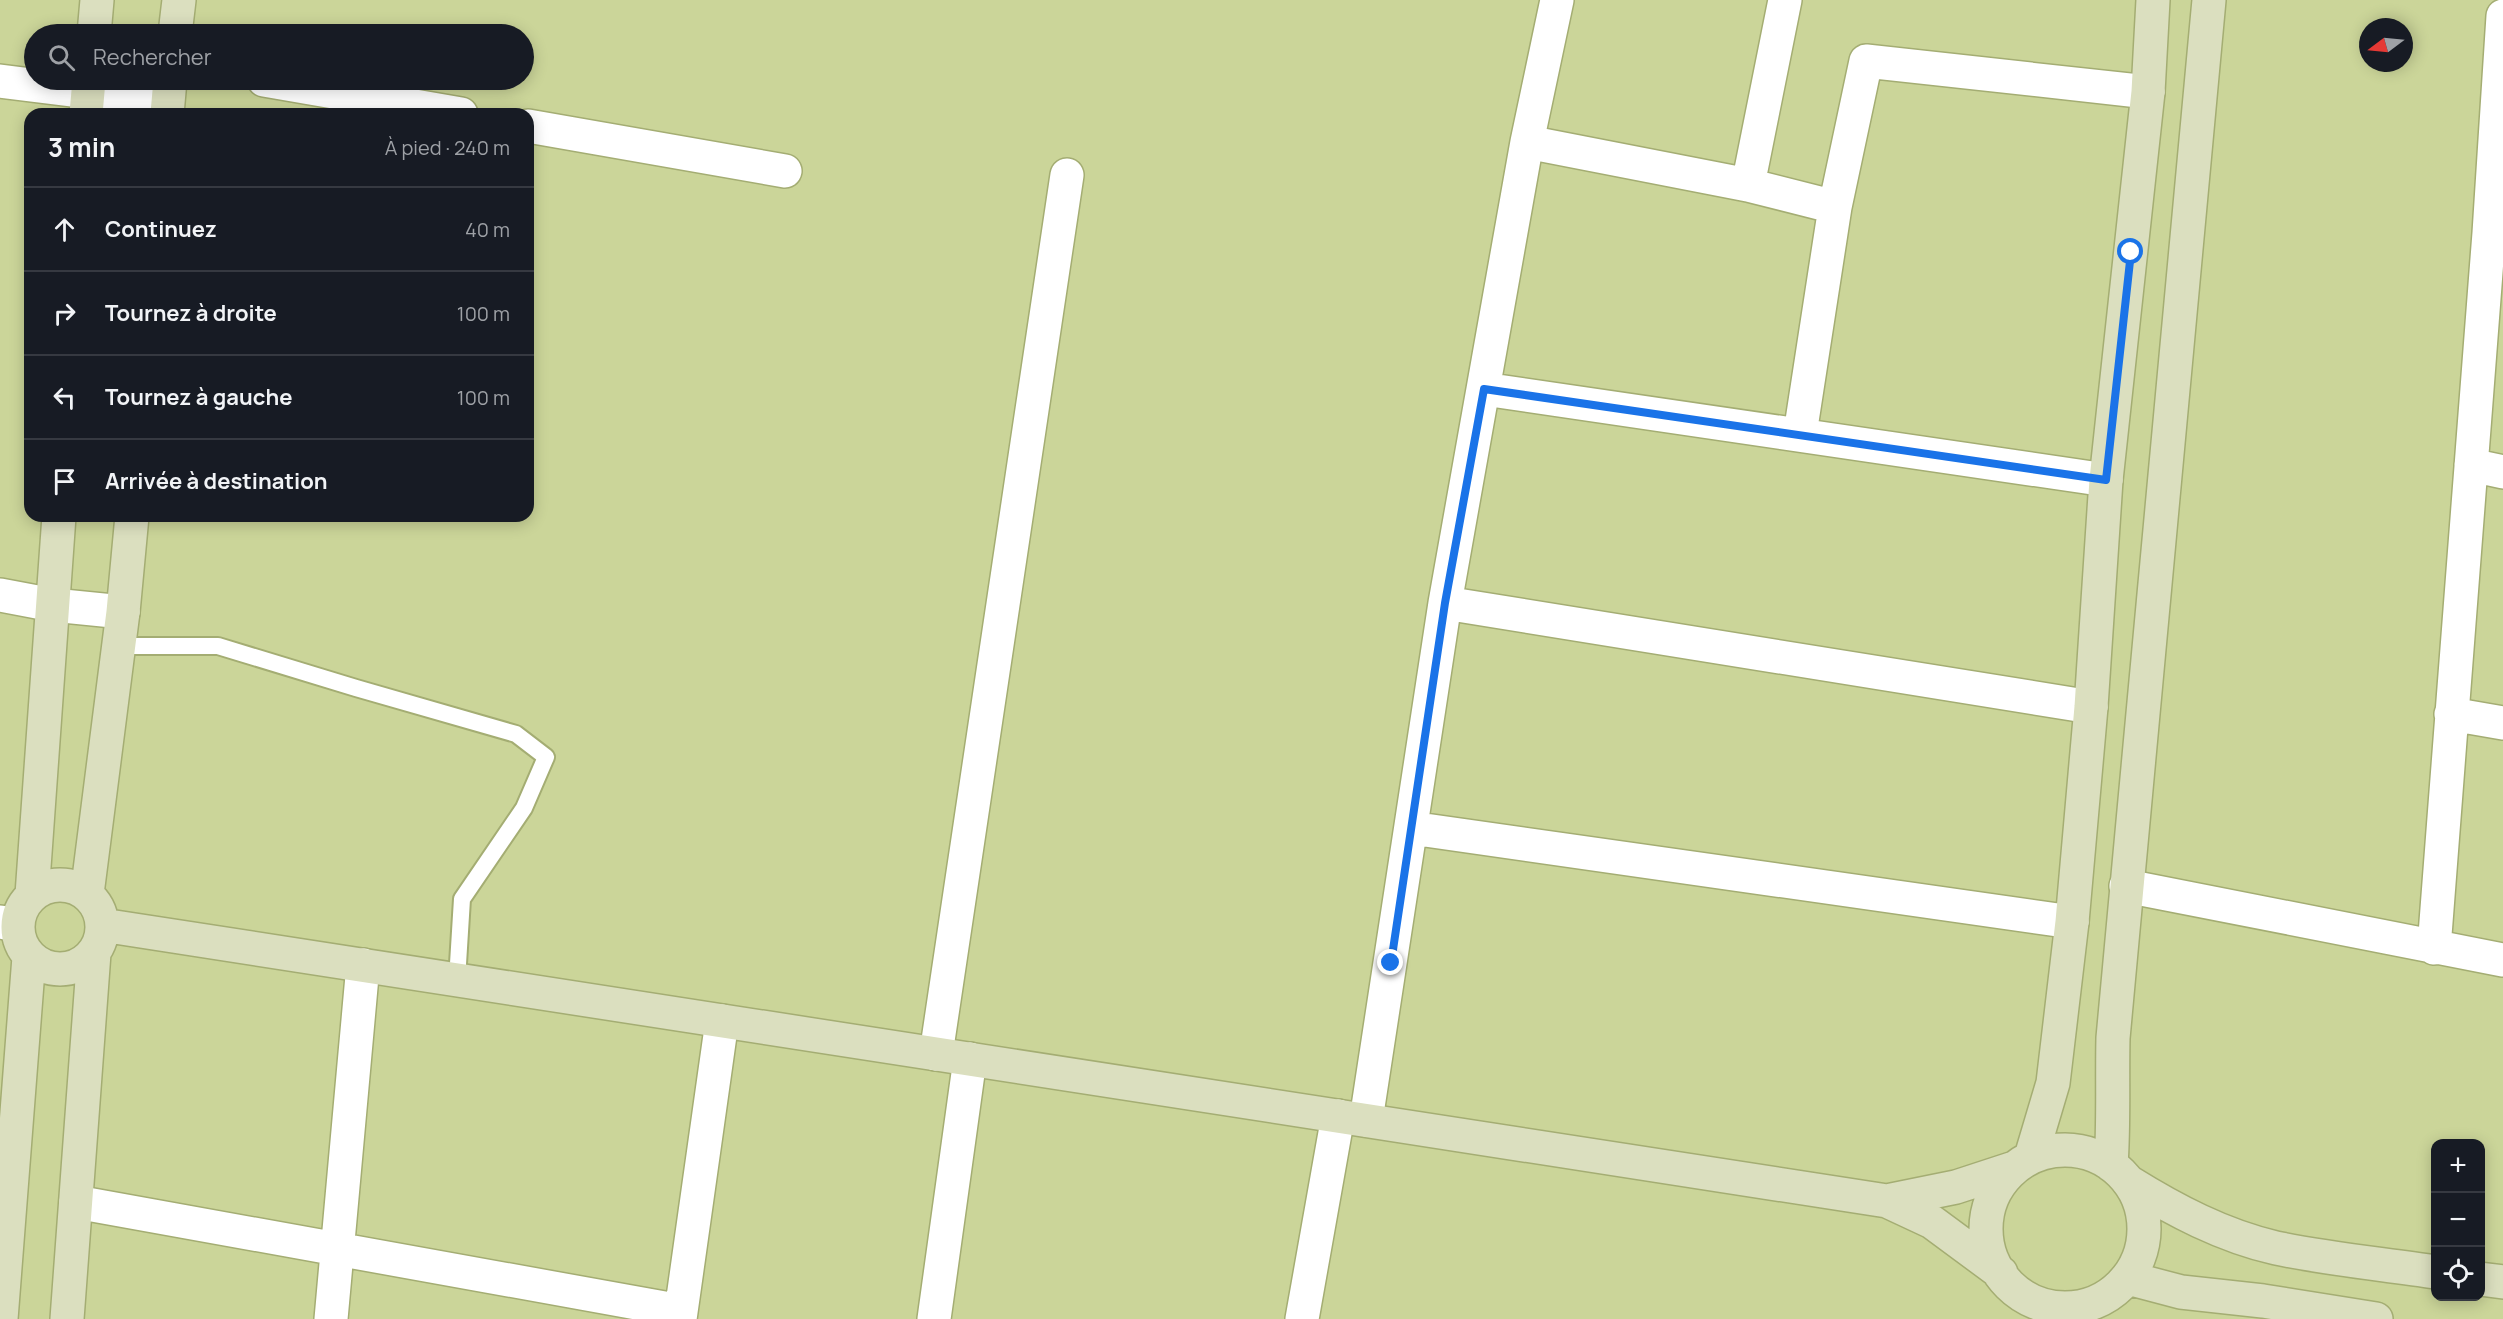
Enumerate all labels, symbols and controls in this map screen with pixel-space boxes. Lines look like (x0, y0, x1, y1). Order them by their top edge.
north arrow (2359, 18, 2413, 72)
search box (24, 24, 534, 90)
icon: search (45, 41, 78, 74)
text: Rechercher (93, 42, 212, 72)
text: 3 min (48, 129, 115, 165)
text: À pied · 240 m (385, 134, 510, 161)
icon: ahead (48, 213, 81, 246)
text: Continuez (105, 214, 217, 244)
text: 40 m (465, 216, 510, 243)
route start (2117, 238, 2143, 264)
icon: right (48, 297, 81, 330)
text: Tournez à droite (105, 298, 277, 328)
text: 100 m (457, 300, 510, 327)
icon: left (48, 381, 81, 414)
text: Tournez à gauche (105, 382, 292, 412)
text: 100 m (457, 384, 510, 411)
icon: arrive (48, 465, 81, 498)
text: Arrivée à destination (105, 466, 328, 496)
route end (1377, 949, 1403, 975)
map controls (2431, 1139, 2485, 1301)
button: + (2431, 1139, 2485, 1193)
button: − (2431, 1193, 2485, 1247)
button: locate (2431, 1247, 2485, 1301)

